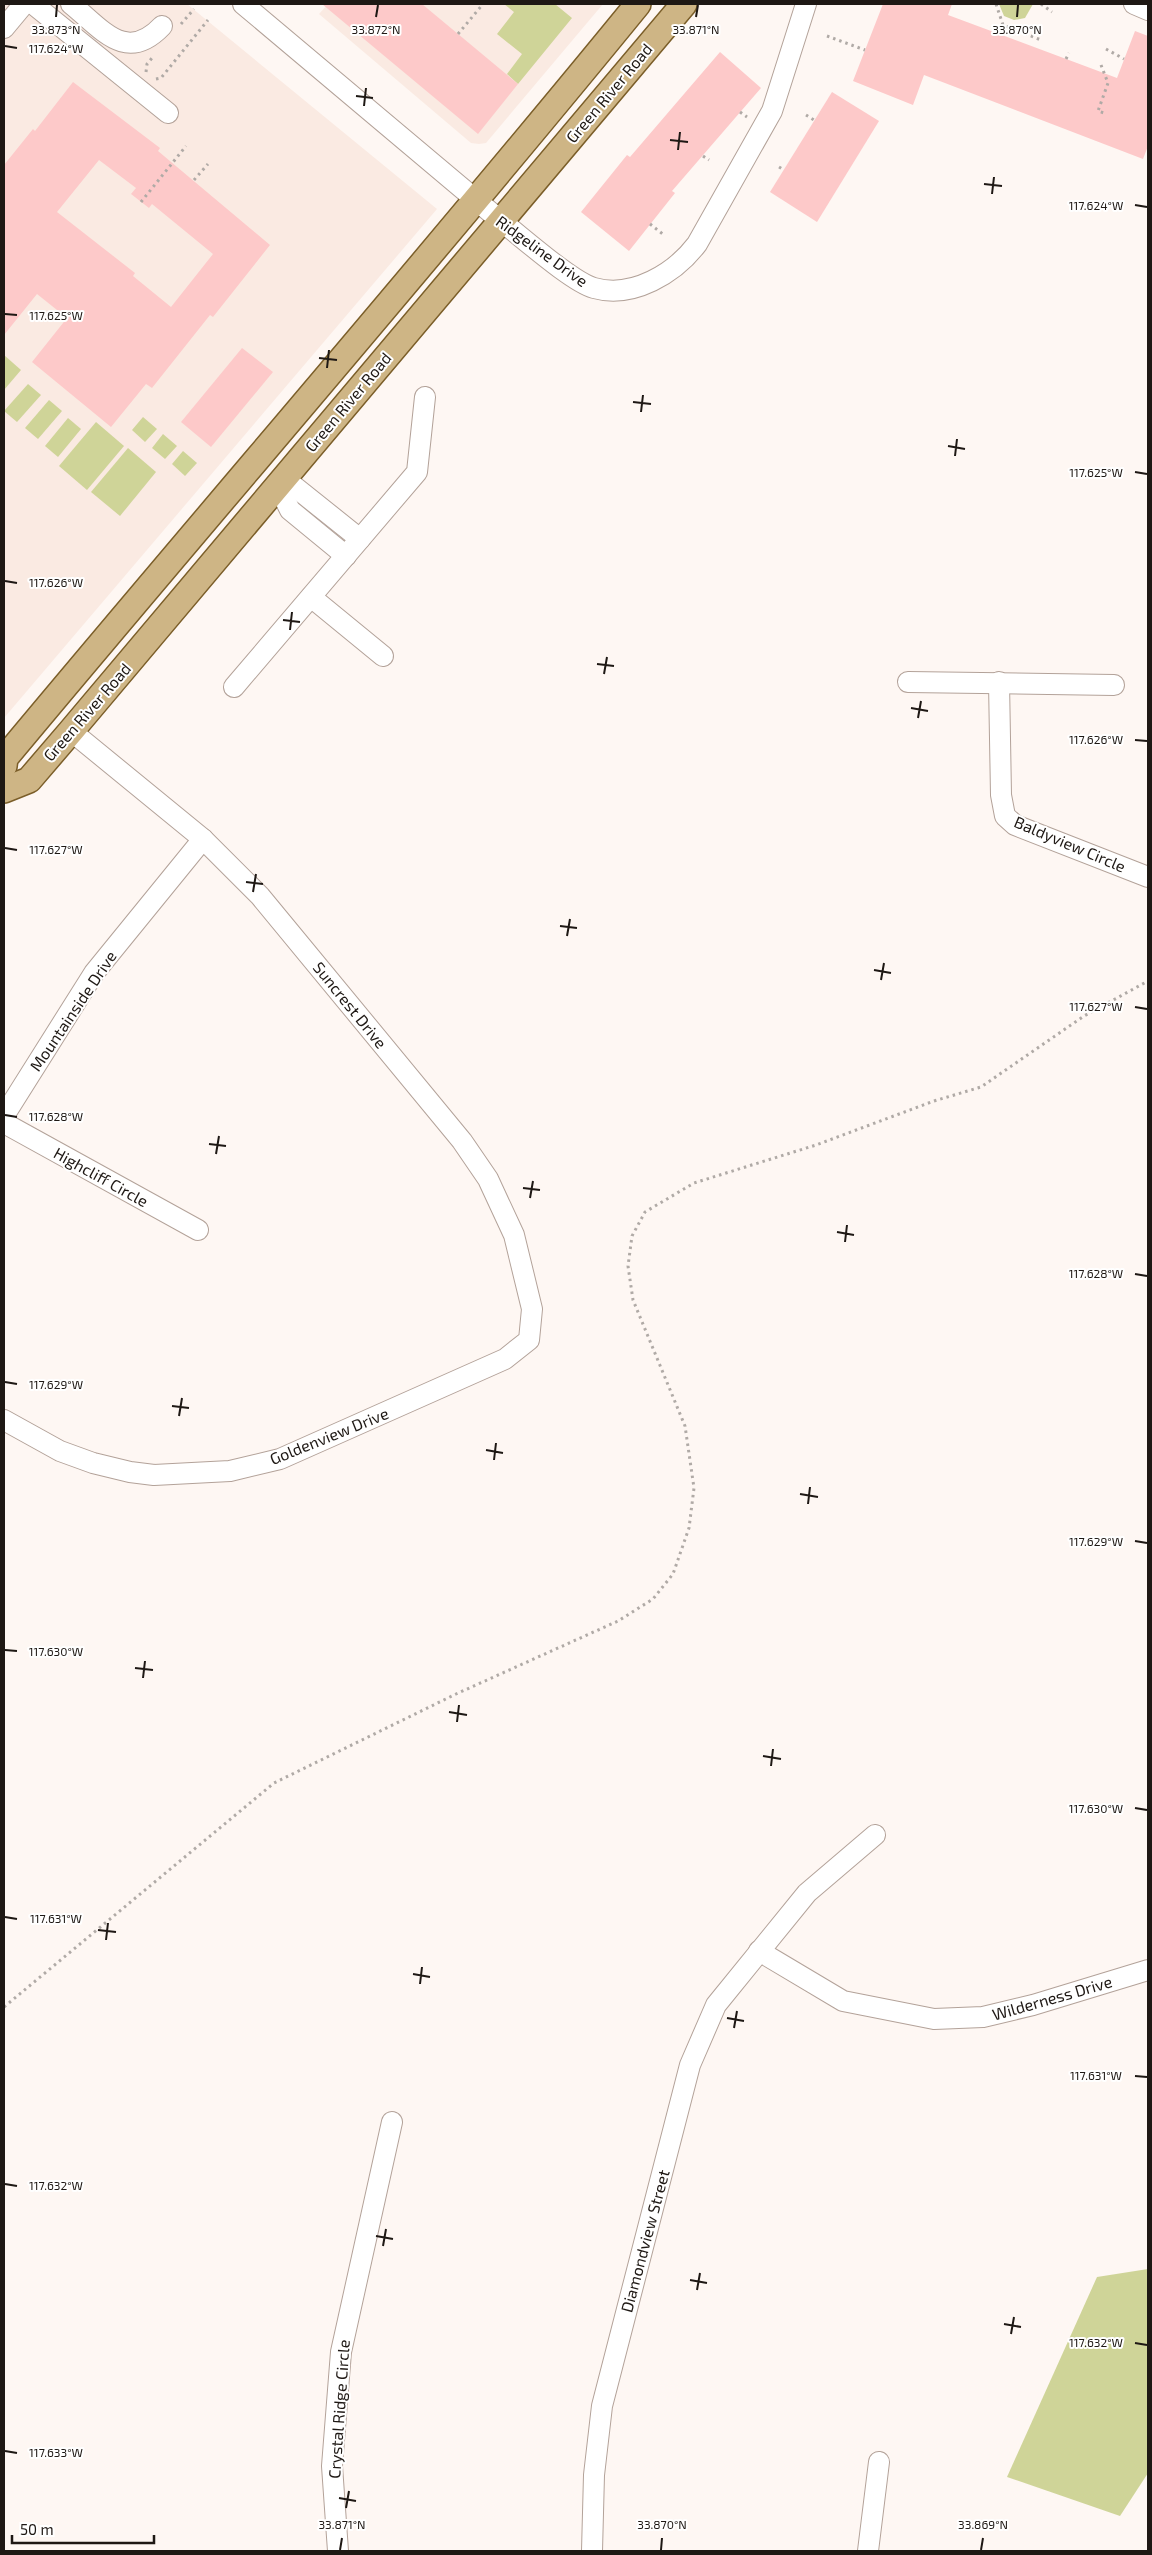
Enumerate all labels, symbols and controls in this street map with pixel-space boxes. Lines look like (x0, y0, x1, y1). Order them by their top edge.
text: 33.873°N (31, 22, 81, 36)
text: 33.872°N (351, 22, 401, 36)
text: 33.871°N (672, 22, 720, 36)
text: 33.870°N (992, 22, 1042, 36)
street label: Green River Road (562, 39, 656, 146)
text: 117.624°W (29, 41, 83, 55)
text: 117.624°W (1069, 198, 1123, 212)
street label: Ridgeline Drive (493, 211, 592, 290)
text: 117.625°W (29, 308, 83, 322)
street label: Green River Road (301, 348, 395, 455)
text: 117.625°W (1069, 465, 1123, 479)
text: 117.626°W (29, 575, 83, 589)
street label: Green River Road (39, 659, 134, 765)
text: 117.626°W (1069, 732, 1123, 746)
street label: Baldyview Circle (1012, 812, 1129, 876)
text: 117.627°W (29, 842, 83, 856)
street label: Mountainside Drive (25, 947, 120, 1075)
street label: Suncrest Drive (310, 958, 391, 1052)
text: 117.627°W (1069, 999, 1123, 1013)
text: 117.628°W (29, 1109, 83, 1123)
street label: Highcliff Circle (51, 1143, 152, 1210)
text: 117.628°W (1069, 1266, 1123, 1280)
text: 117.629°W (29, 1377, 83, 1391)
street label: Goldenview Drive (267, 1403, 391, 1468)
text: 117.629°W (1069, 1534, 1123, 1548)
text: 117.630°W (29, 1644, 83, 1658)
text: 117.630°W (1069, 1801, 1123, 1815)
text: 117.631°W (30, 1911, 82, 1925)
street label: Wilderness Drive (990, 1971, 1114, 2024)
text: 117.631°W (1070, 2068, 1122, 2082)
street label: Diamondview Street (616, 2167, 673, 2314)
text: 117.632°W (29, 2178, 83, 2192)
text: 117.632°W (1069, 2335, 1123, 2349)
street label: Crystal Ridge Circle (324, 2339, 353, 2479)
text: 117.633°W (29, 2445, 83, 2459)
scale bar (12, 2512, 155, 2544)
text: 33.871°N (318, 2517, 366, 2531)
text: 33.870°N (637, 2517, 687, 2531)
text: 33.869°N (958, 2517, 1008, 2531)
text: 50 m (20, 2520, 54, 2538)

